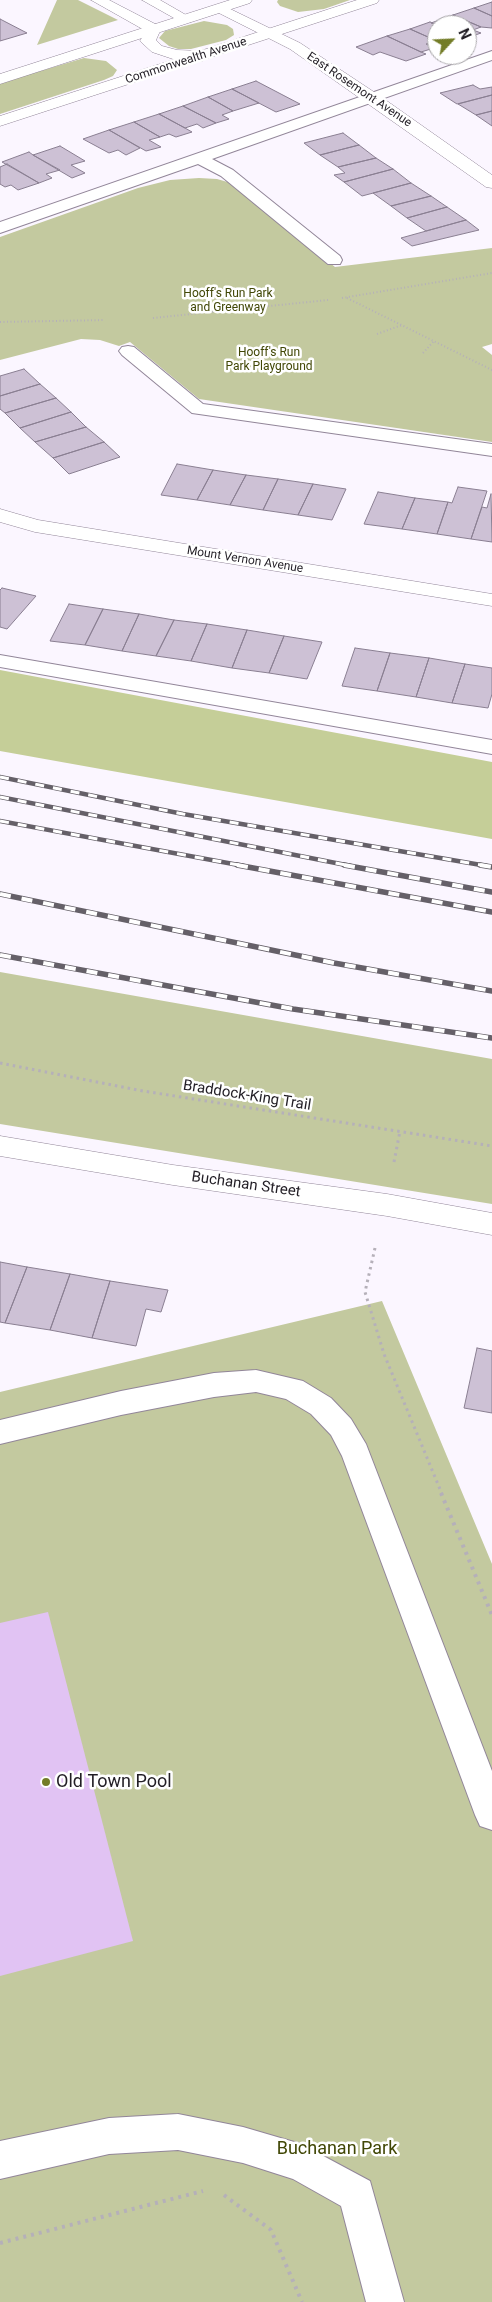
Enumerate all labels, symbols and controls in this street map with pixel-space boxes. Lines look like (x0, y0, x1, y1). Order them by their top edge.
north arrow (427, 15, 477, 65)
text: N (455, 26, 474, 42)
street label: Commonwealth Avenue (124, 35, 248, 87)
street label: East Rosemont Avenue (304, 50, 414, 130)
park label: Hooff's Run Park and Greenway (183, 287, 273, 315)
park label: Hooff's Run Park Playground (225, 346, 313, 374)
street label: Mount Vernon Avenue (186, 544, 304, 576)
street label: Braddock-King Trail (182, 1077, 312, 1115)
street label: Buchanan Street (190, 1168, 302, 1202)
place label: Old Town Pool (56, 1771, 172, 1793)
marker: Old Town Pool (40, 1776, 52, 1788)
park label: Buchanan Park (277, 2138, 397, 2160)

